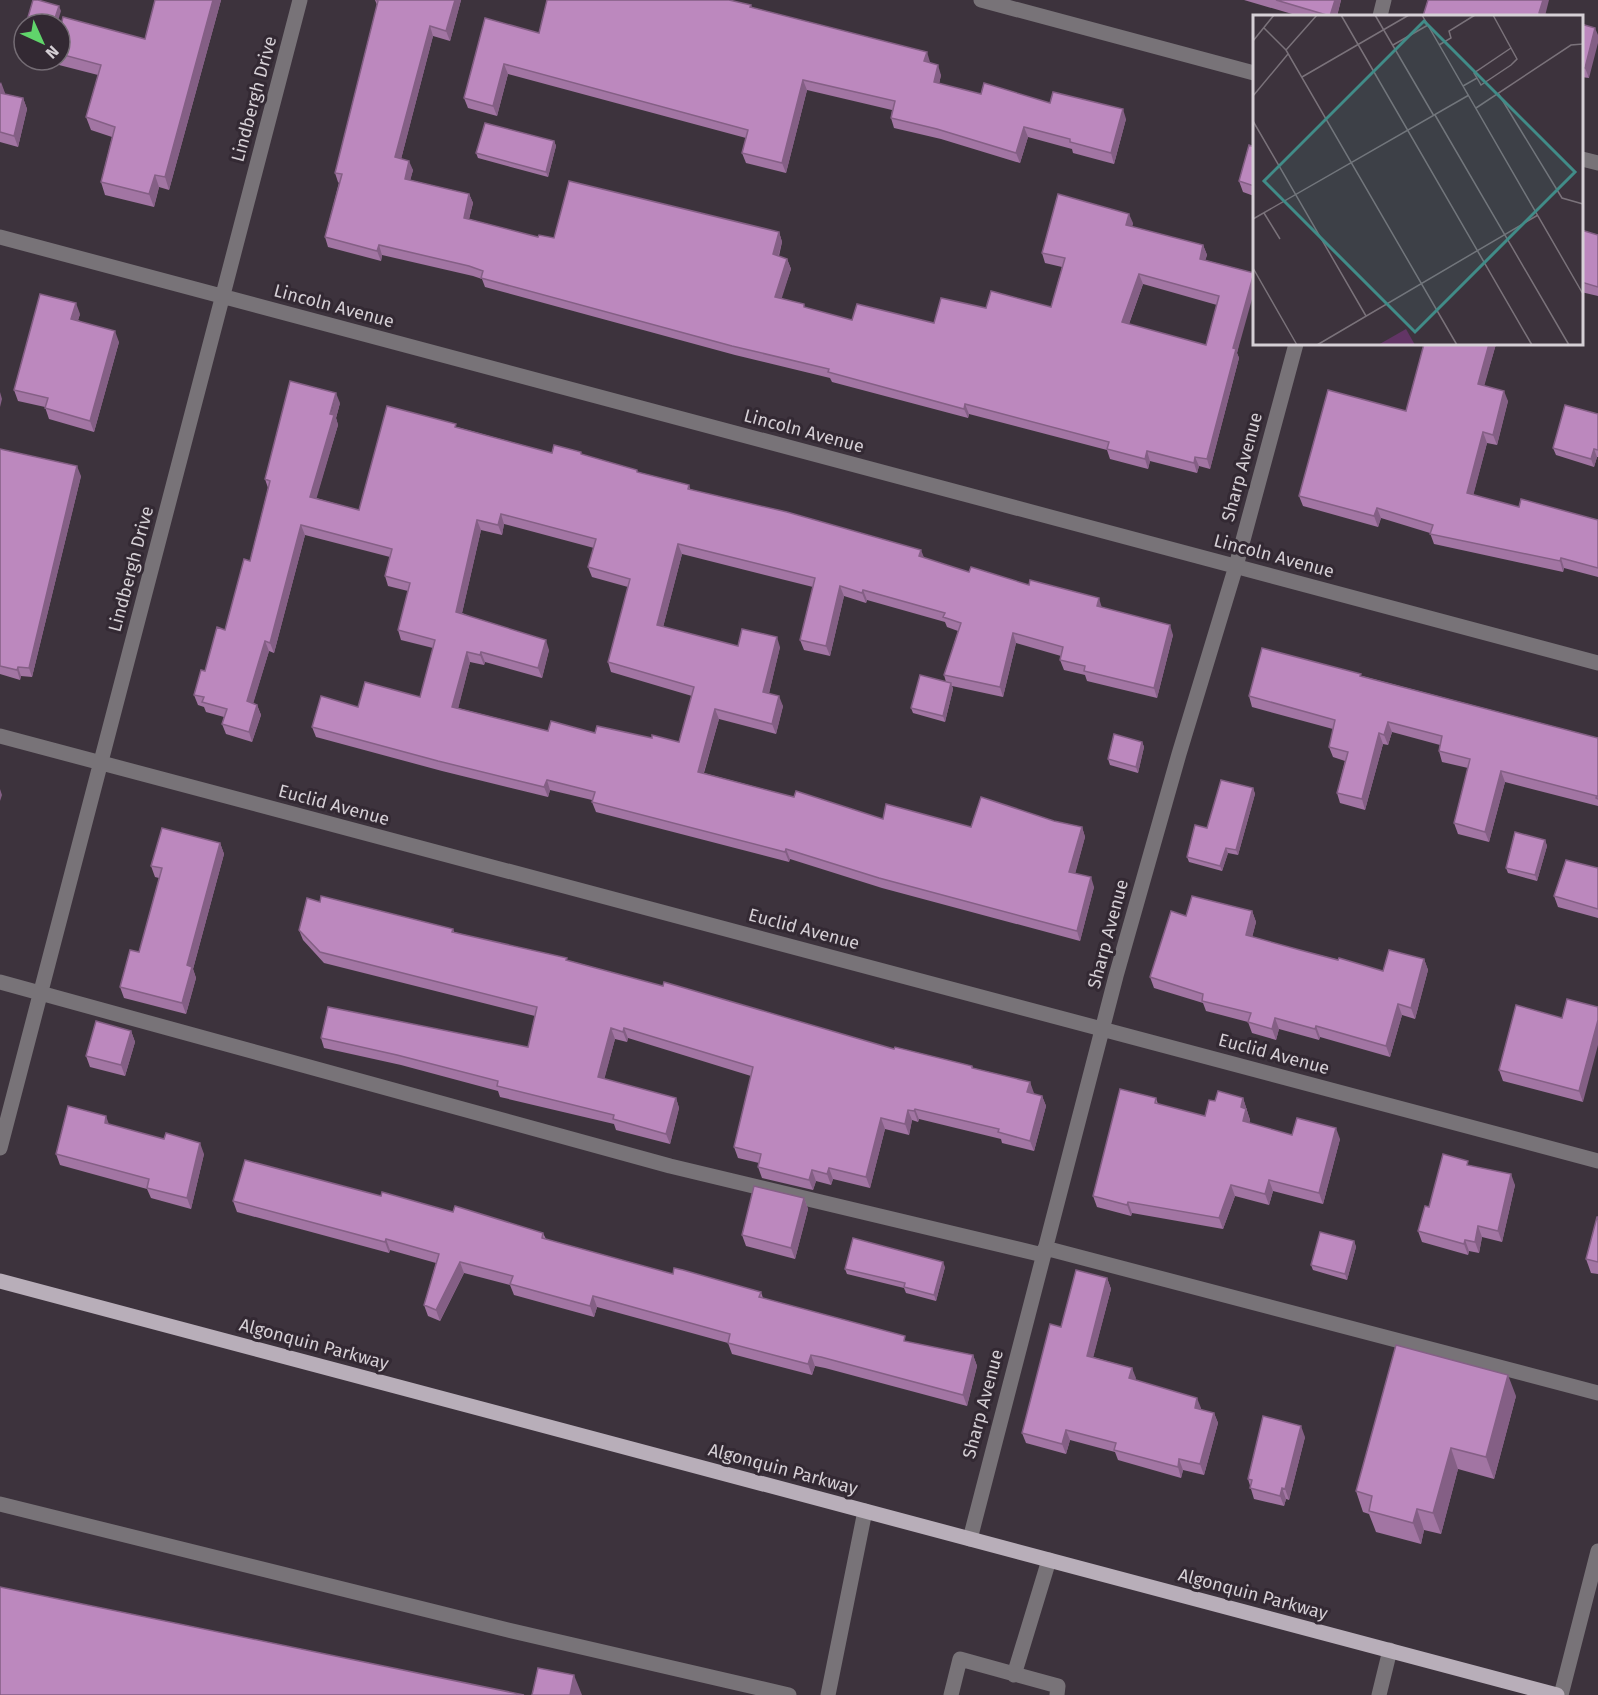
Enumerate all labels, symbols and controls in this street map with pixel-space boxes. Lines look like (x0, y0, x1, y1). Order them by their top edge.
north arrow (12, 12, 72, 72)
inset map (1253, 15, 1583, 345)
street label: Lindbergh Drive (227, 34, 281, 164)
text: N (42, 42, 63, 63)
street label: Lincoln Avenue (271, 279, 397, 333)
street label: Lincoln Avenue (741, 404, 867, 458)
street label: Sharp Avenue (1217, 410, 1267, 524)
street label: Lindbergh Drive (104, 504, 158, 634)
street label: Lincoln Avenue (1211, 529, 1337, 583)
street label: Euclid Avenue (276, 780, 392, 830)
street label: Sharp Avenue (1083, 877, 1133, 991)
street label: Euclid Avenue (746, 904, 862, 954)
street label: Euclid Avenue (1216, 1029, 1332, 1079)
street label: Algonquin Parkway (237, 1313, 391, 1375)
street label: Sharp Avenue (958, 1347, 1008, 1461)
street label: Algonquin Parkway (706, 1438, 860, 1500)
street label: Algonquin Parkway (1176, 1563, 1330, 1625)

